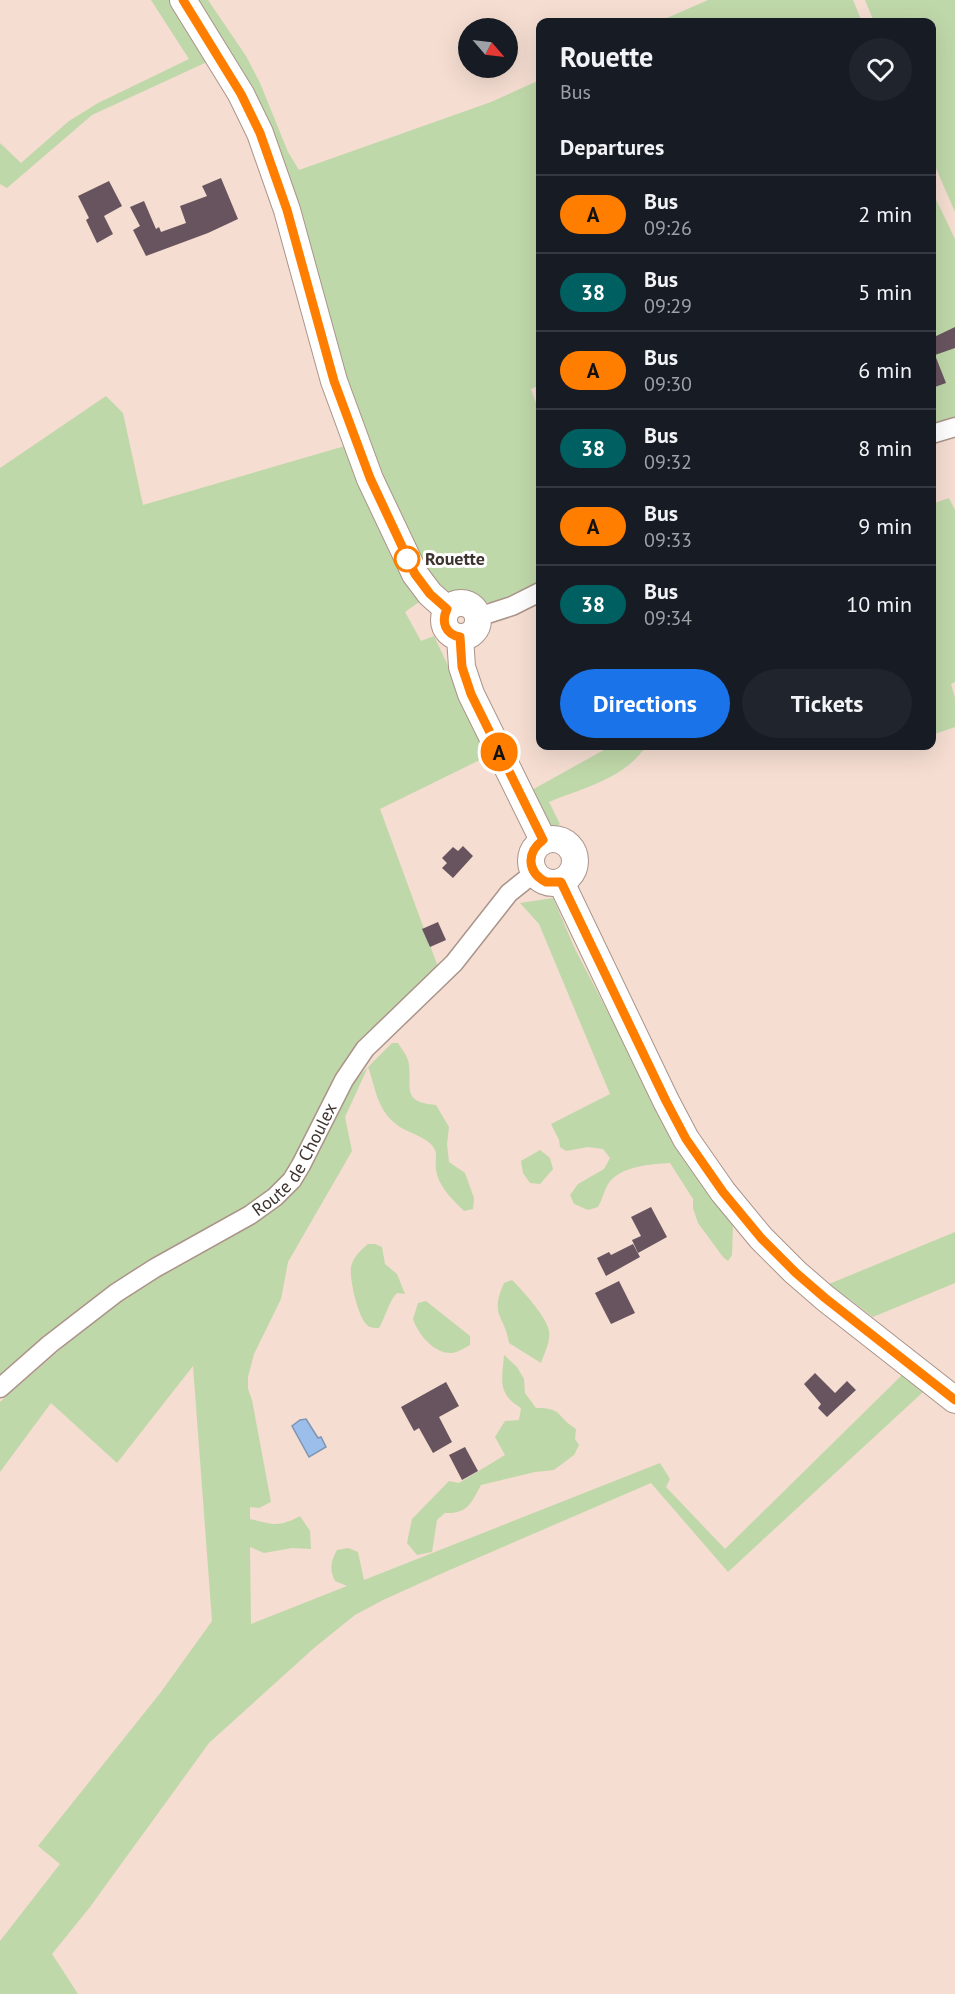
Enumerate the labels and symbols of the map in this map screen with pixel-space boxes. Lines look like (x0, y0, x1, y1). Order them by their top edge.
north arrow (458, 18, 518, 78)
marker: Rouette (394, 546, 420, 572)
place label: Rouette (425, 547, 485, 570)
line badge: A (480, 732, 518, 771)
street label: Route de Choulex (247, 1099, 342, 1221)

